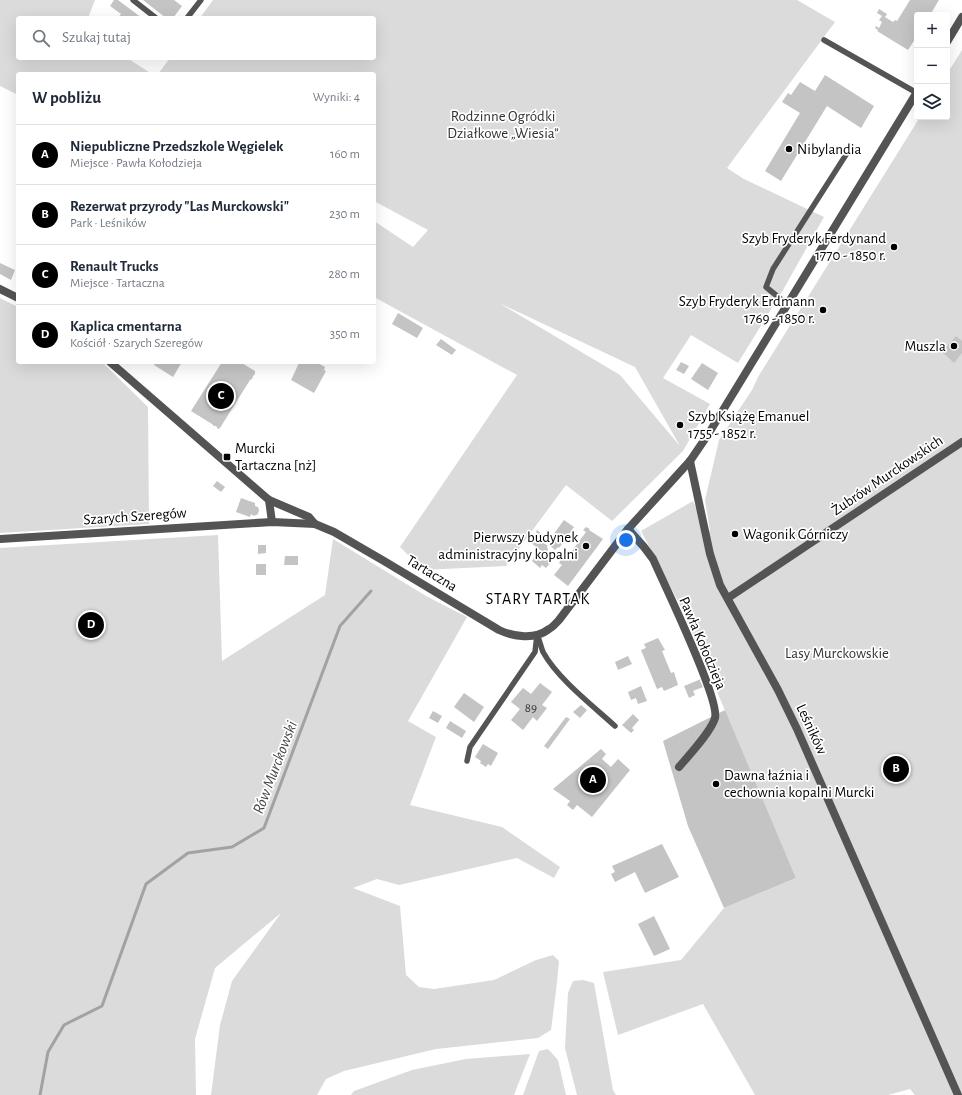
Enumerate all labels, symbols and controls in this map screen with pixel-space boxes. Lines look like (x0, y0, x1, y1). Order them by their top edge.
map controls (914, 12, 950, 120)
button: + (914, 12, 950, 48)
search box (16, 16, 376, 60)
icon: search (30, 27, 52, 49)
text: Szukaj tutaj (62, 30, 131, 45)
button: − (914, 48, 950, 84)
button: layers (914, 84, 950, 120)
text: W pobliżu (32, 89, 101, 106)
text: Wyniki: 4 (313, 91, 360, 104)
park label: Rodzinne Ogródki Działkowe „Wiesia” (447, 109, 559, 141)
text: Niepubliczne Przedszkole Węgielek (70, 139, 283, 154)
place label: Nibylandia (797, 142, 861, 157)
marker: Nibylandia (784, 144, 794, 154)
text: A (41, 148, 49, 161)
text: 160 m (330, 148, 360, 161)
text: Miejsce · Pawła Kołodzieja (70, 157, 202, 170)
text: Rezerwat przyrody "Las Murckowski" (70, 199, 289, 214)
text: B (41, 208, 49, 221)
text: 230 m (329, 208, 360, 221)
text: Park · Leśników (70, 217, 146, 230)
place label: Szyb Fryderyk Ferdynand 1770 - 1850 r. (742, 231, 886, 263)
marker: Szyb Fryderyk Ferdynand 1770 - 1850 r. (889, 242, 899, 252)
text: Renault Trucks (70, 259, 158, 274)
text: C (42, 268, 48, 281)
text: 280 m (329, 268, 360, 281)
text: Miejsce · Tartaczna (70, 277, 165, 290)
place label: Szyb Fryderyk Erdmann 1769 - 1850 r. (679, 294, 815, 326)
marker: Szyb Fryderyk Erdmann 1769 - 1850 r. (818, 305, 828, 315)
text: Kaplica cmentarna (70, 319, 182, 334)
text: D (41, 328, 49, 341)
text: 350 m (330, 328, 360, 341)
text: Kościół · Szarych Szeregów (70, 337, 203, 350)
place label: Muszla (904, 339, 946, 354)
marker: Muszla (949, 341, 959, 351)
pin: C (208, 381, 234, 411)
place label: Szyb Książę Emanuel 1755 - 1852 r. (688, 409, 809, 441)
marker: Szyb Książę Emanuel 1755 - 1852 r. (675, 420, 685, 430)
street label: Żubrów Murckowskich (828, 431, 946, 518)
place label: Murcki Tartaczna [nż] (235, 441, 316, 473)
marker: Murcki Tartaczna [nż] (222, 452, 232, 462)
street label: Szarych Szeregów (83, 505, 187, 528)
place label: Wagonik Górniczy (743, 527, 849, 542)
marker: Wagonik Górniczy (730, 529, 740, 539)
place label: Pierwszy budynek administracyjny kopalni (438, 530, 578, 562)
your location (616, 530, 636, 550)
marker: Pierwszy budynek administracyjny kopalni (581, 541, 591, 551)
street label: Tartaczna (404, 552, 460, 594)
district label: STARY TARTAK (486, 591, 590, 607)
street label: Pawła Kołodzieja (676, 594, 729, 692)
pin: D (78, 610, 104, 640)
park label: Lasy Murckowskie (785, 646, 889, 661)
house number: 89 (525, 702, 537, 715)
street label: Leśników (793, 702, 830, 757)
water label: Rów Murckowski (250, 718, 300, 816)
pin: B (883, 754, 909, 784)
pin: A (580, 765, 606, 795)
place label: Dawna łaźnia i cechownia kopalni Murcki (724, 768, 875, 800)
marker: Dawna łaźnia i cechownia kopalni Murcki (711, 779, 721, 789)

